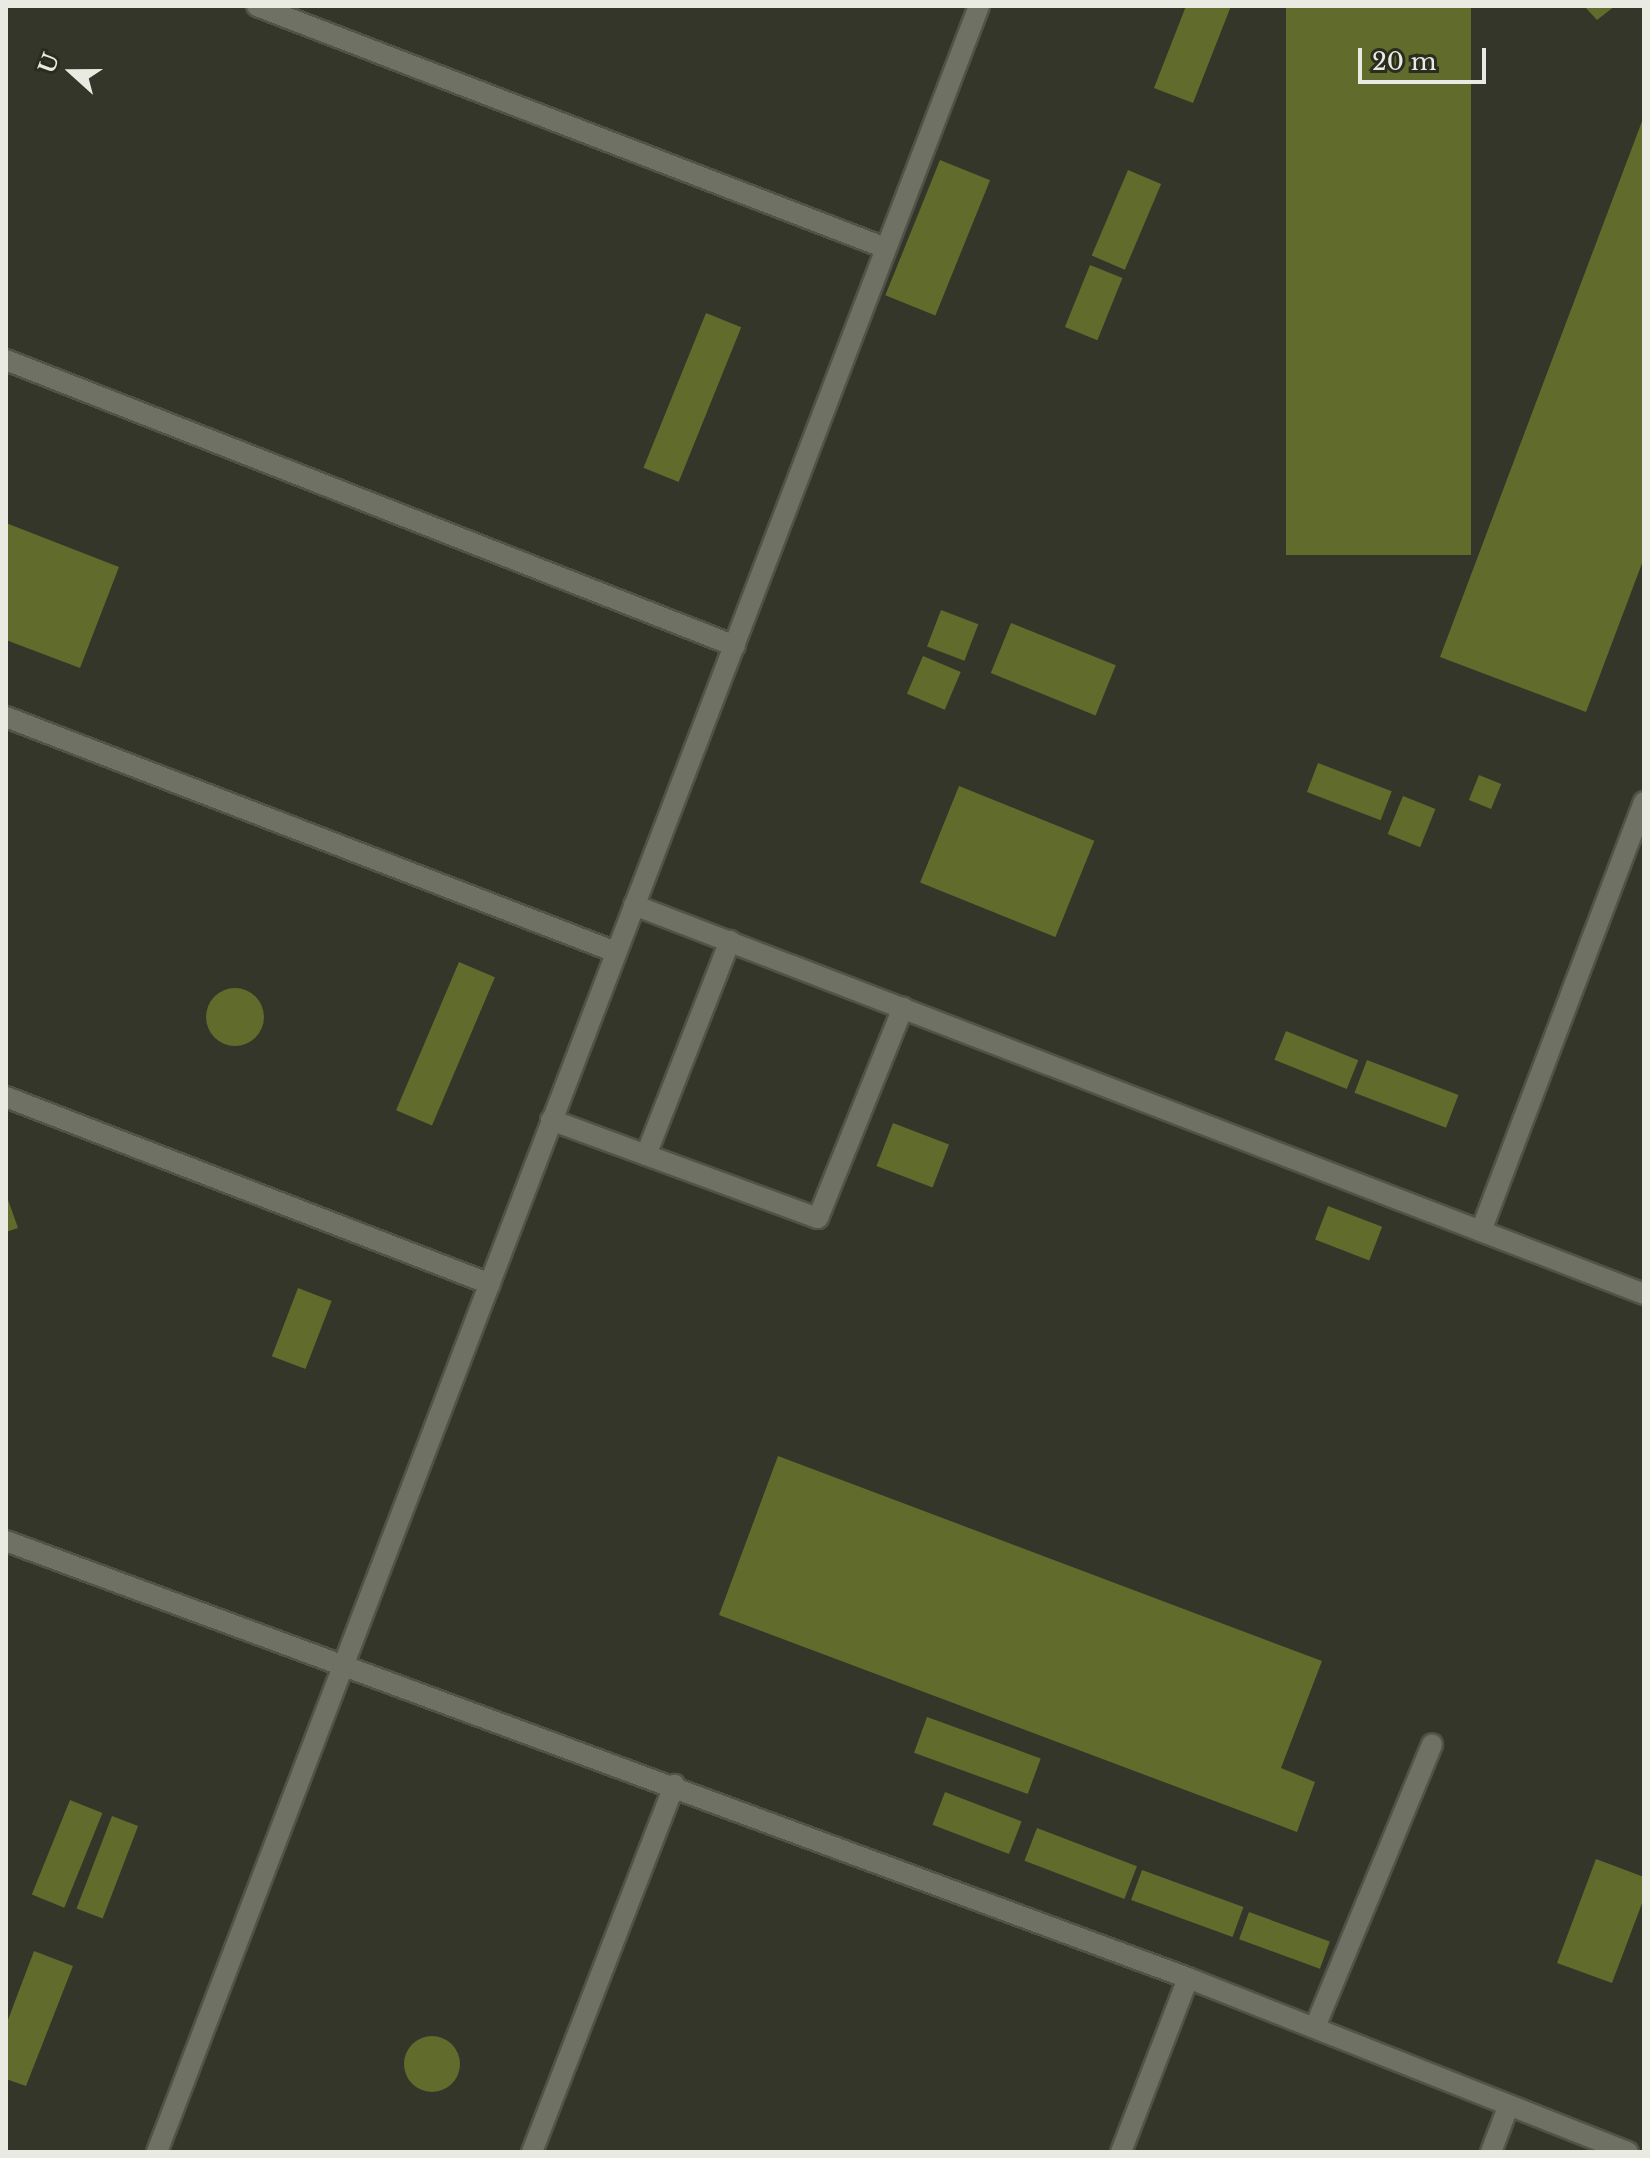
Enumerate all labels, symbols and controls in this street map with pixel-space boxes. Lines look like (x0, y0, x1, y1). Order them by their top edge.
north arrow (32, 32, 112, 112)
scale bar (1362, 32, 1490, 82)
text: 20 m (1372, 47, 1437, 76)
text: U (33, 49, 65, 77)

